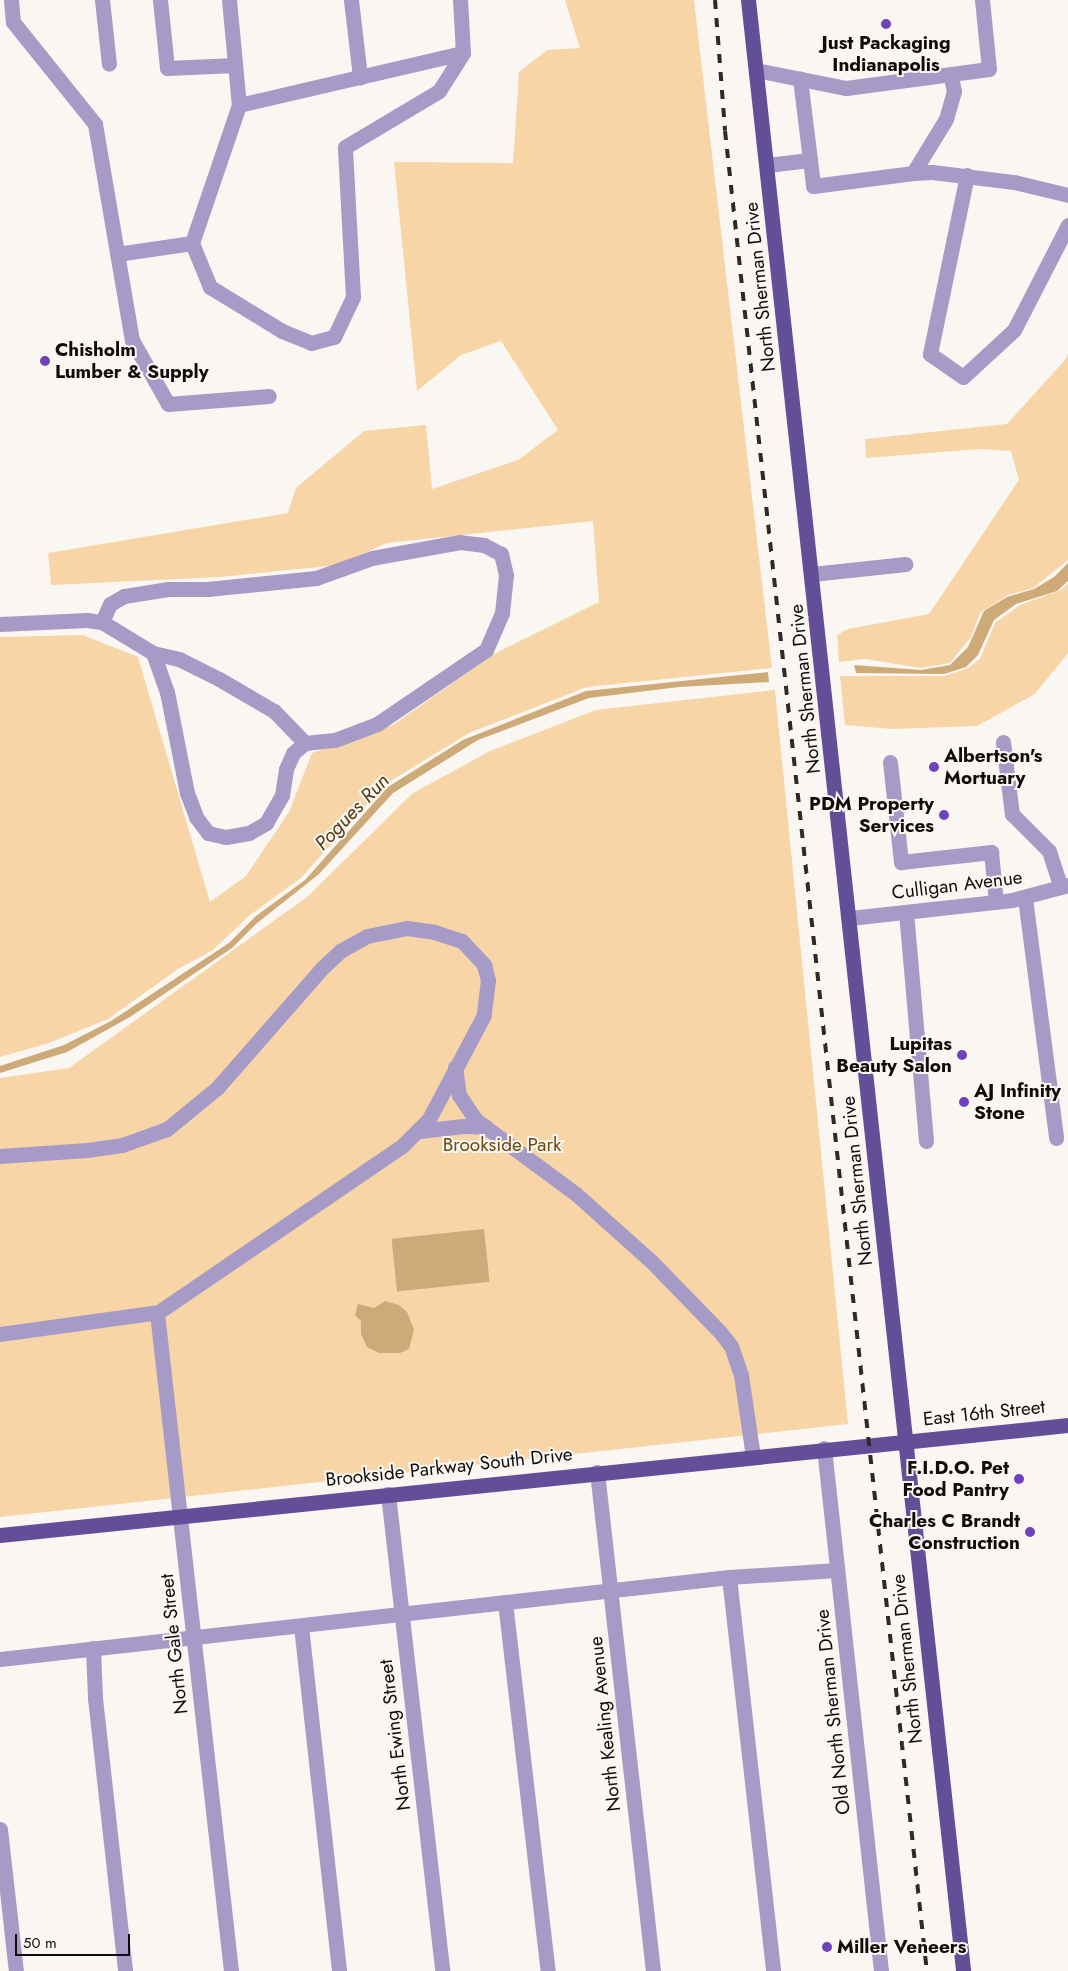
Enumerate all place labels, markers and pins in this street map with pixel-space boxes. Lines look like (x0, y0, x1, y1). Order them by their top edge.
marker: Just Packaging Indianapolis (880, 18, 892, 30)
place label: Just Packaging Indianapolis (821, 32, 951, 76)
place label: Chisholm Lumber & Supply (55, 339, 209, 383)
marker: Chisholm Lumber & Supply (39, 355, 51, 367)
place label: Albertson's Mortuary (944, 745, 1042, 789)
marker: Albertson's Mortuary (928, 761, 940, 773)
place label: PDM Property Services (809, 793, 934, 837)
marker: PDM Property Services (938, 809, 950, 821)
place label: Lupitas Beauty Salon (836, 1033, 952, 1077)
marker: Lupitas Beauty Salon (956, 1049, 968, 1061)
place label: AJ Infinity Stone (974, 1080, 1061, 1124)
marker: AJ Infinity Stone (958, 1096, 970, 1108)
place label: F.I.D.O. Pet Food Pantry (902, 1457, 1009, 1501)
marker: F.I.D.O. Pet Food Pantry (1013, 1473, 1025, 1485)
place label: Charles C Brandt Construction (869, 1510, 1020, 1554)
marker: Charles C Brandt Construction (1024, 1526, 1036, 1538)
place label: Miller Veneers (837, 1936, 966, 1958)
marker: Miller Veneers (821, 1941, 833, 1953)

